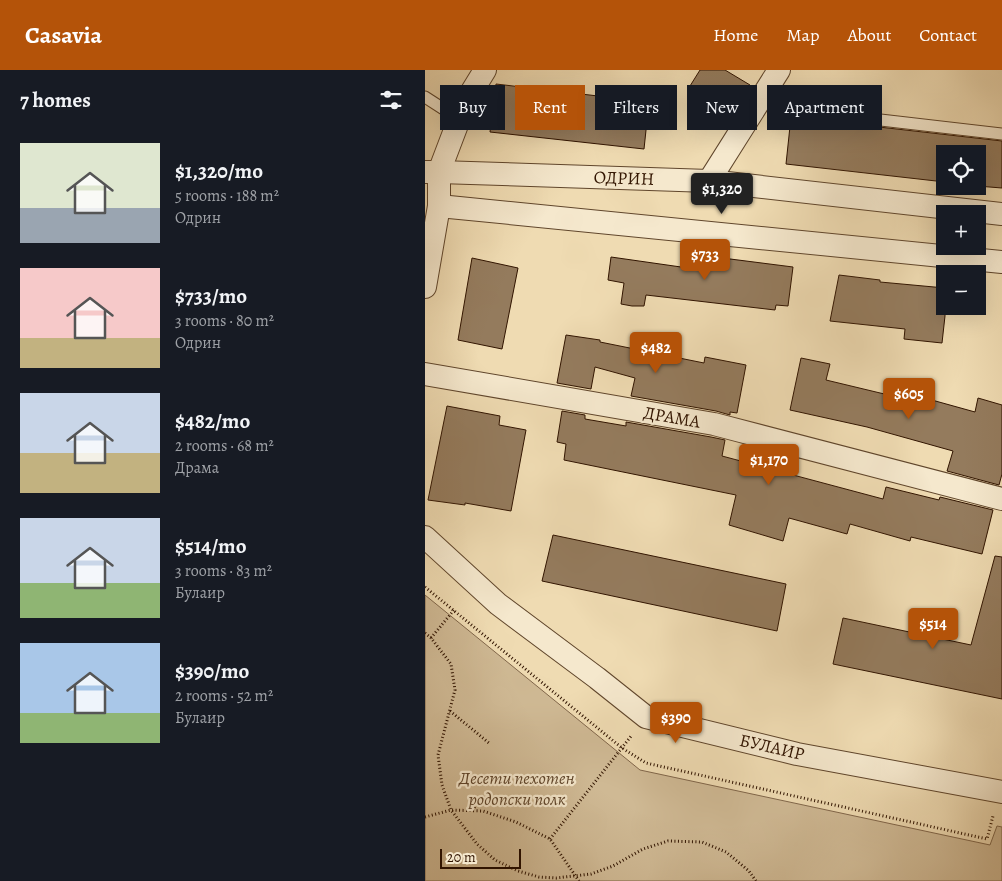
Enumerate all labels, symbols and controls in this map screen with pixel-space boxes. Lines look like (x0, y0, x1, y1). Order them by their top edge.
text: Casavia (25, 19, 102, 51)
text: Home (713, 23, 758, 47)
text: Map (786, 23, 819, 47)
text: About (847, 23, 891, 47)
text: Contact (919, 23, 977, 47)
chip: Buy (440, 85, 505, 130)
chip: Rent (515, 85, 585, 130)
chip: Filters (595, 85, 677, 130)
chip: New (687, 85, 757, 130)
chip: Apartment (767, 85, 882, 130)
text: 7 homes (20, 86, 91, 114)
icon: filters (377, 86, 405, 114)
map controls (936, 145, 986, 315)
button: locate (936, 145, 986, 195)
text: $1,320/mo (175, 157, 263, 185)
icon: home (60, 163, 120, 223)
street label: ОДРИН (593, 165, 655, 191)
pin: $1,320 (681, 172, 763, 215)
text: $1,320 (702, 178, 742, 200)
text: 5 rooms · 188 m² (175, 185, 279, 207)
button: + (936, 205, 986, 255)
text: Одрин (175, 207, 221, 229)
pin: $733 (675, 238, 735, 281)
text: $733 (691, 244, 719, 266)
button: − (936, 265, 986, 315)
text: $733/mo (175, 282, 247, 310)
icon: home (60, 288, 120, 348)
text: 3 rooms · 80 m² (175, 310, 274, 332)
text: Одрин (175, 332, 221, 354)
pin: $482 (626, 332, 686, 374)
text: $482 (641, 337, 671, 359)
pin: $605 (879, 378, 939, 420)
text: $605 (894, 383, 924, 405)
street label: ДРАМА (642, 400, 703, 434)
text: $482/mo (175, 407, 250, 435)
icon: home (60, 413, 120, 473)
text: 2 rooms · 68 m² (175, 435, 274, 457)
pin: $1,170 (728, 444, 810, 486)
text: $1,170 (750, 449, 788, 471)
text: Драма (175, 457, 219, 479)
text: $514/mo (175, 532, 246, 560)
icon: home (60, 538, 120, 598)
text: 3 rooms · 83 m² (175, 560, 272, 582)
text: Булаир (175, 582, 225, 604)
pin: $514 (903, 608, 963, 650)
text: $514 (919, 613, 947, 635)
text: $390/mo (175, 657, 249, 685)
icon: home (60, 663, 120, 723)
text: 2 rooms · 52 m² (175, 685, 273, 707)
pin: $390 (646, 702, 706, 744)
text: Булаир (175, 707, 225, 729)
text: $390 (661, 707, 691, 729)
street label: БУЛАИР (737, 728, 807, 766)
park label: Десети пехотен родопски полк (457, 766, 575, 811)
scale bar (440, 846, 521, 869)
text: 20 m (447, 848, 476, 867)

